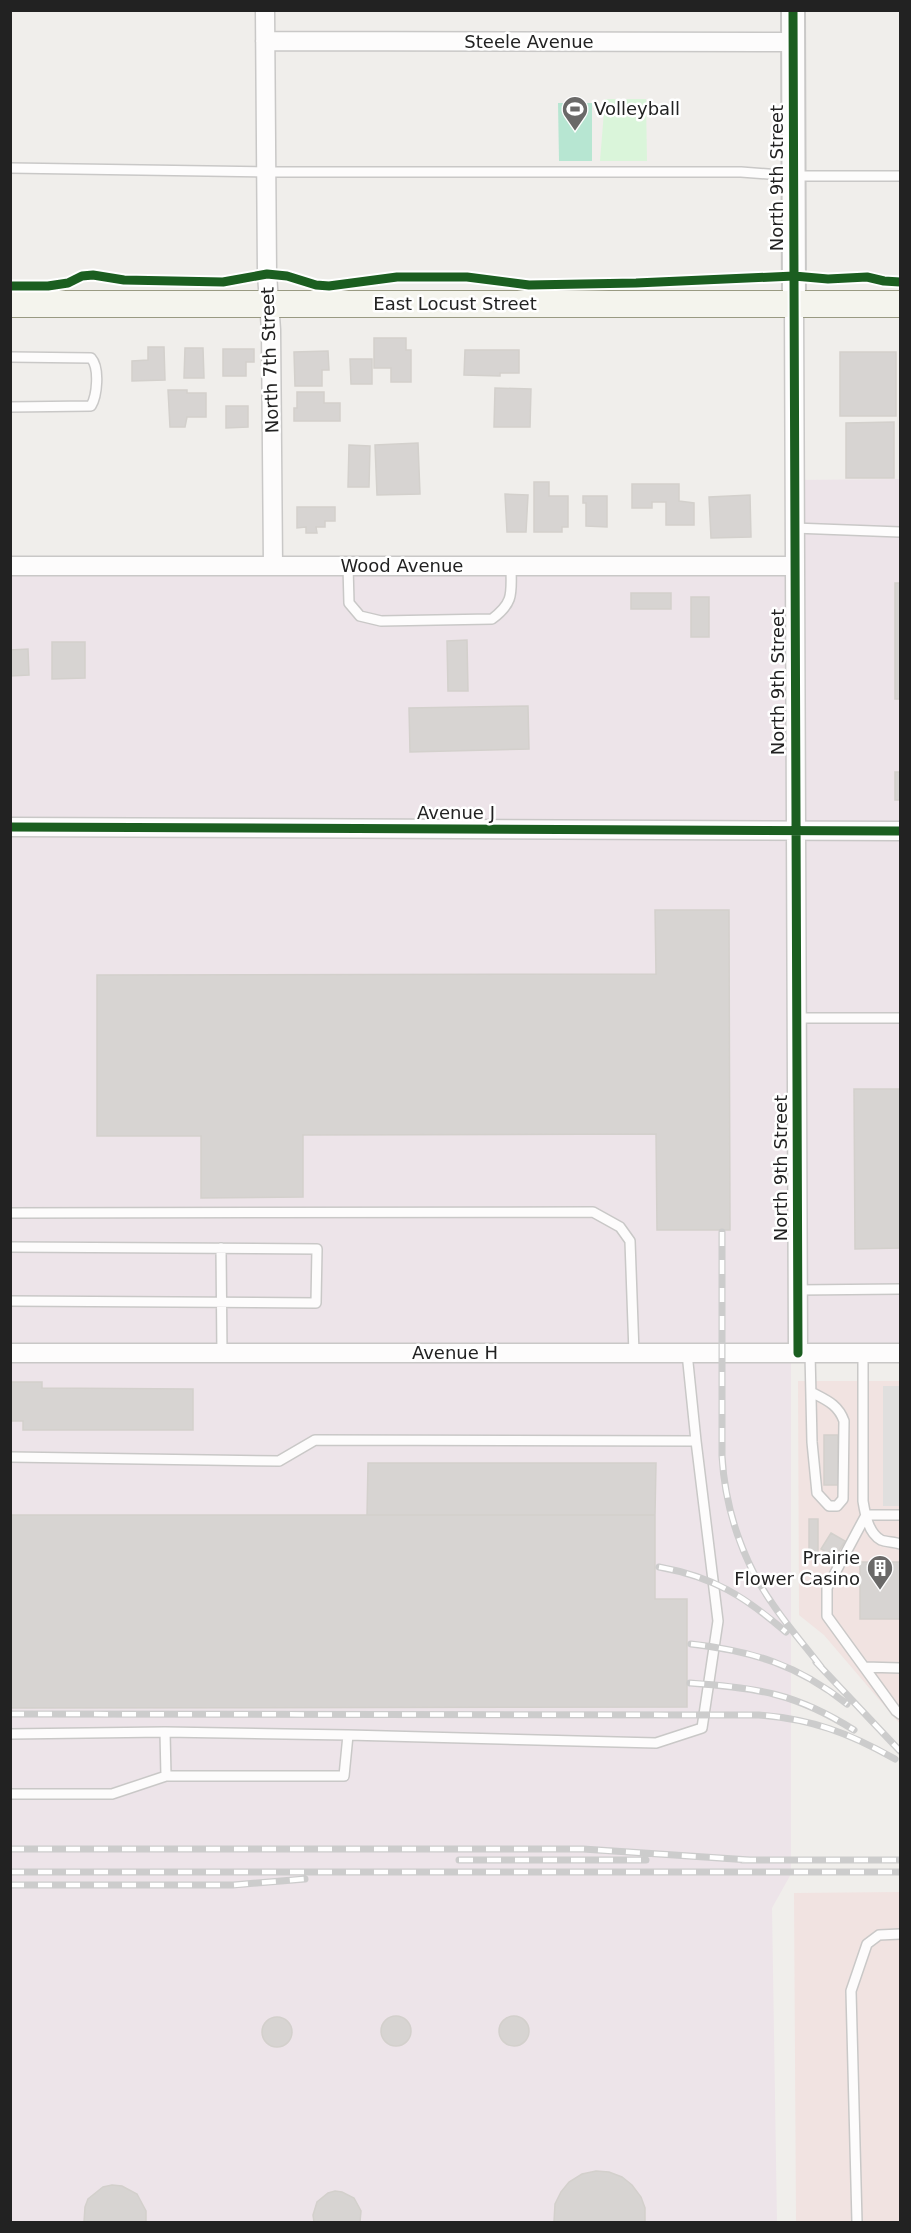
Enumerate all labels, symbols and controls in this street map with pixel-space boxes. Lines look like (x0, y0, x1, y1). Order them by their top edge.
street label: Steele Avenue (464, 31, 594, 52)
sports icon: Volleyball (560, 94, 590, 132)
place label: Volleyball (594, 98, 680, 119)
street label: North 9th Street (766, 105, 787, 251)
street label: North 7th Street (256, 286, 283, 434)
street label: East Locust Street (373, 293, 537, 314)
street label: Wood Avenue (341, 555, 463, 576)
street label: North 9th Street (767, 609, 788, 755)
street label: Avenue J (417, 802, 495, 823)
street label: North 9th Street (770, 1095, 791, 1241)
street label: Avenue H (412, 1342, 498, 1363)
place label: Prairie Flower Casino (734, 1547, 860, 1589)
building icon: Prairie Flower Casino (865, 1553, 895, 1591)

